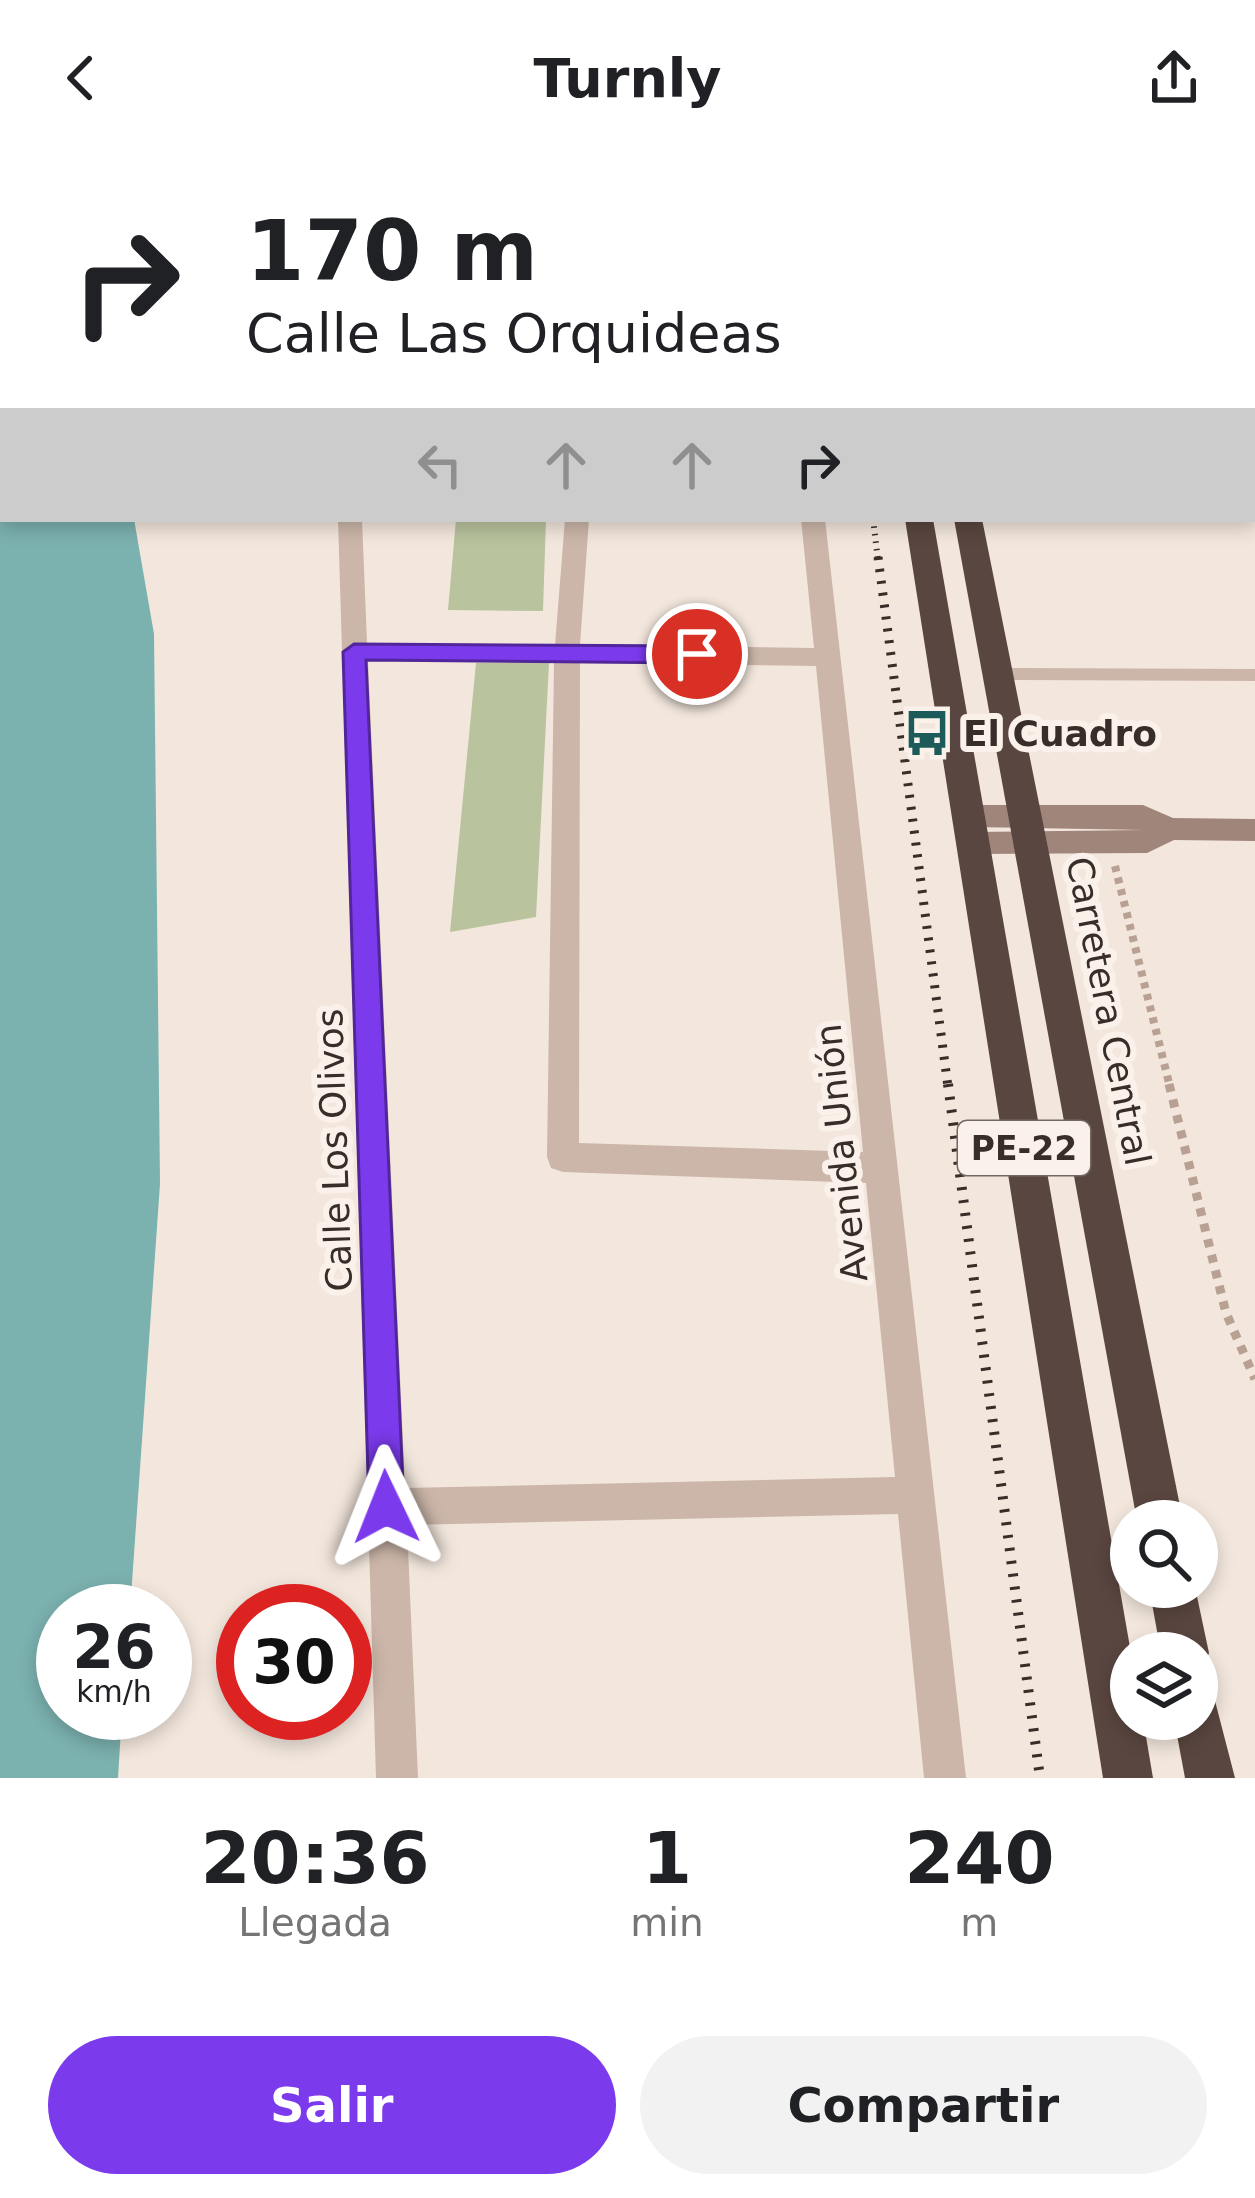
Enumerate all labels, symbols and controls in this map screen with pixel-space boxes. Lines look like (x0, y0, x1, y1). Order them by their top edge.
icon: back (48, 45, 114, 111)
icon: share (1141, 45, 1207, 111)
text: Turnly (533, 47, 722, 110)
text: 170 m (246, 202, 538, 300)
icon: right (48, 204, 204, 360)
text: Calle Las Orquideas (246, 302, 782, 365)
icon: left (407, 432, 473, 498)
icon: ahead (533, 432, 599, 498)
icon: ahead (659, 432, 725, 498)
icon: right (785, 432, 851, 498)
pin (646, 603, 748, 705)
icon: arrive (664, 621, 730, 687)
bus stop icon: El Cuadro (902, 708, 952, 758)
place label: El Cuadro (963, 713, 1157, 754)
street label: Carretera Central (1059, 853, 1159, 1169)
street label: Calle Los Olivos (309, 1008, 360, 1292)
street label: Avenida Unión (808, 1022, 875, 1284)
road number: PE-22 (958, 1121, 1090, 1175)
position arrow (323, 1444, 449, 1570)
map controls (1110, 1500, 1218, 1740)
button: search (1110, 1500, 1218, 1608)
speed limit sign: 30 (216, 1584, 372, 1740)
text: 26 (72, 1612, 156, 1682)
button: layers (1110, 1632, 1218, 1740)
text: km/h (76, 1674, 152, 1709)
text: 20:36 (200, 1816, 430, 1900)
text: 1 (642, 1816, 692, 1900)
text: 240 (904, 1816, 1054, 1900)
text: Llegada (238, 1900, 392, 1945)
text: min (630, 1900, 704, 1945)
text: m (960, 1900, 998, 1945)
button: Salir (48, 2036, 616, 2174)
button: Compartir (640, 2036, 1207, 2174)

